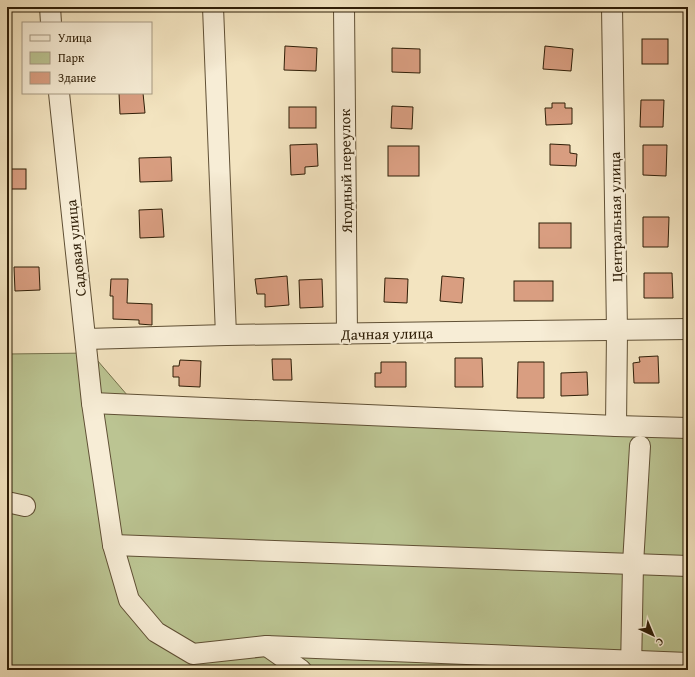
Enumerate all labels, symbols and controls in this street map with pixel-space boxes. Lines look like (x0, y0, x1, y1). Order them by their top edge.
legend (22, 22, 152, 94)
text: Улица (58, 29, 92, 46)
text: Парк (58, 49, 85, 66)
text: Здание (58, 69, 97, 86)
street label: Ягодный переулок (334, 108, 357, 234)
street label: Центральная улица (604, 151, 627, 282)
street label: Садовая улица (60, 198, 91, 297)
street label: Дачная улица (340, 322, 434, 345)
north arrow (633, 615, 673, 655)
text: С (652, 634, 668, 650)

